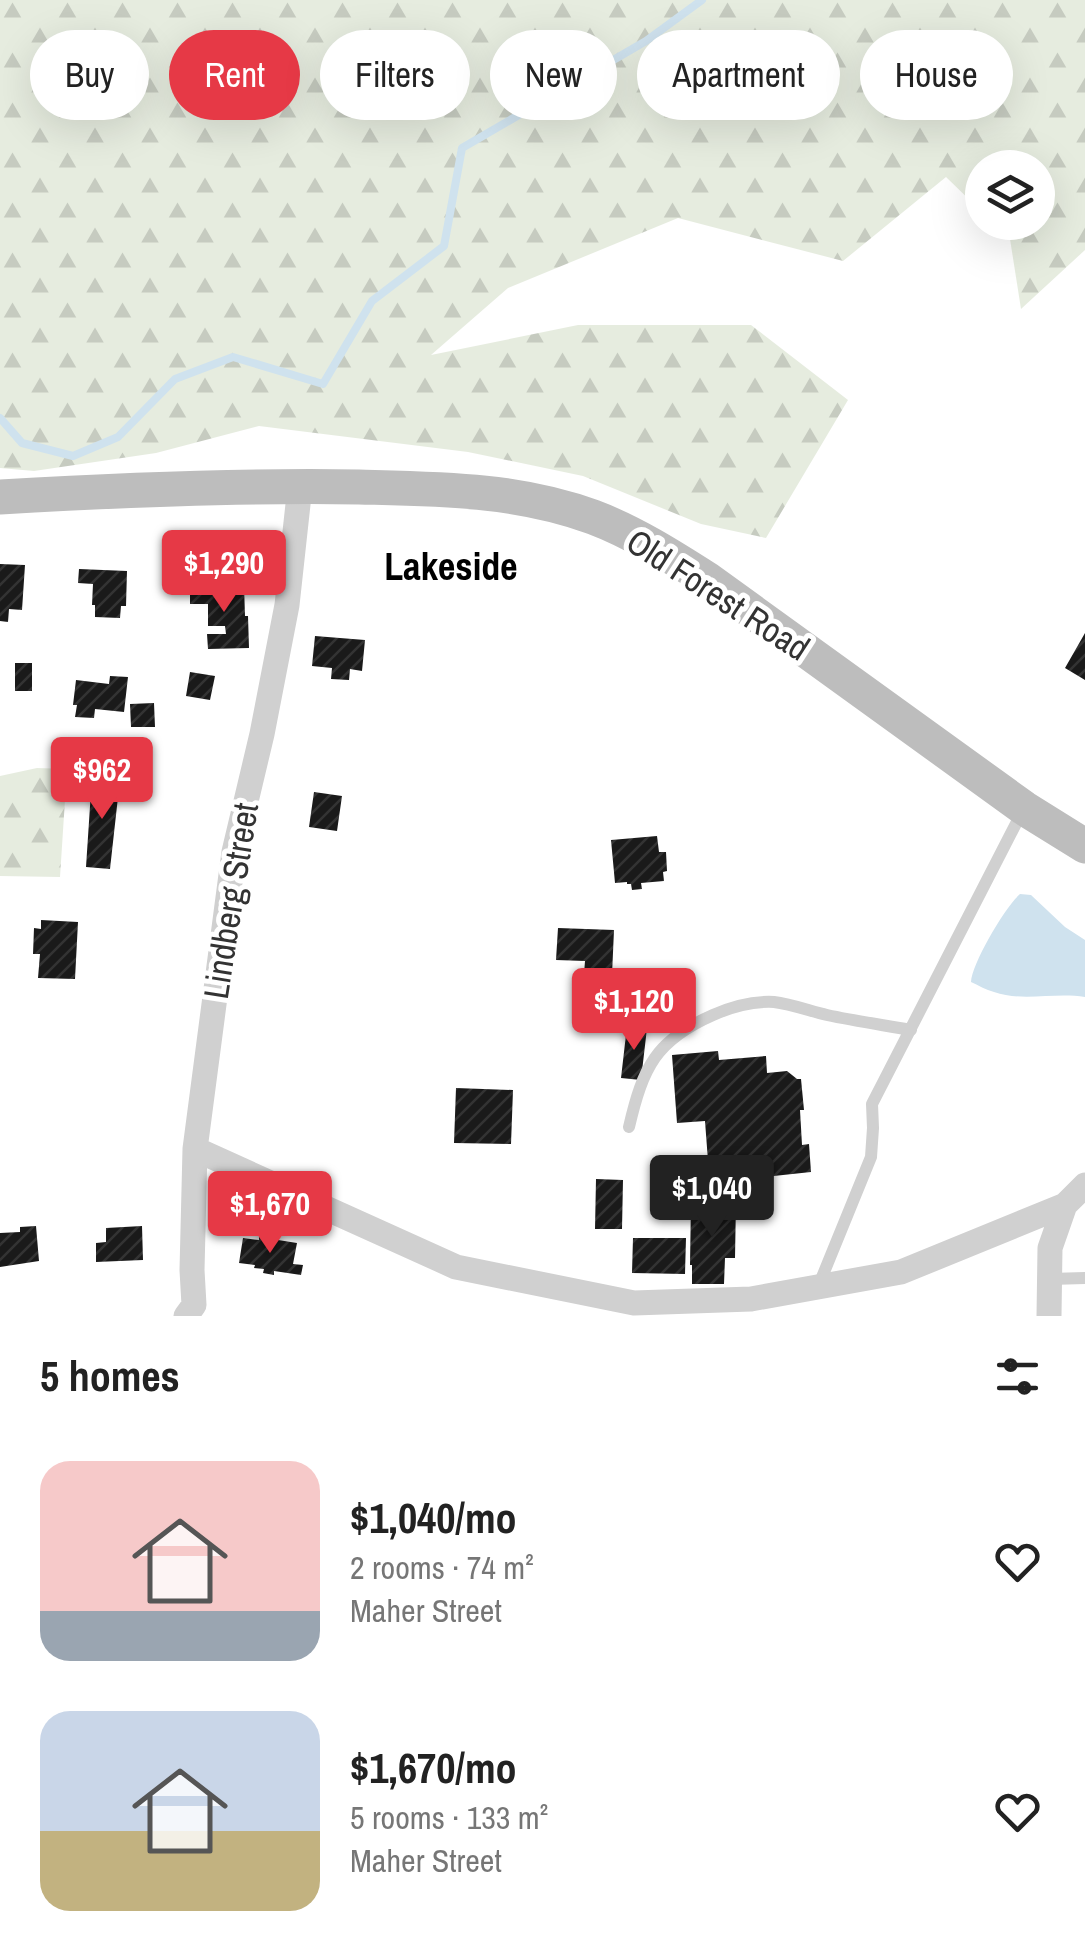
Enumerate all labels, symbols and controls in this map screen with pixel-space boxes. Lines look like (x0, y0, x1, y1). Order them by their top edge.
chip: Buy (30, 30, 149, 120)
chip: Rent (169, 30, 300, 120)
chip: Filters (320, 30, 470, 120)
chip: New (490, 30, 617, 120)
chip: Apartment (637, 30, 840, 120)
chip: House (860, 30, 1013, 120)
map controls (965, 150, 1055, 240)
button: layers (965, 150, 1055, 240)
street label: Old Forest Road (618, 518, 819, 671)
pin: $1,290 (143, 530, 305, 615)
text: $1,290 (184, 541, 264, 584)
district label: Lakeside (384, 541, 518, 592)
pin: $962 (43, 737, 161, 822)
text: $962 (73, 748, 131, 791)
street label: Lindberg Street (192, 800, 269, 1002)
pin: $1,120 (553, 968, 715, 1053)
text: $1,120 (594, 979, 674, 1022)
pin: $1,040 (631, 1155, 793, 1240)
text: $1,040 (672, 1166, 752, 1209)
pin: $1,670 (189, 1171, 351, 1256)
text: $1,670 (230, 1182, 310, 1225)
text: 5 homes (40, 1348, 180, 1404)
icon: filters (990, 1349, 1045, 1404)
text: $1,040/mo (350, 1490, 517, 1546)
icon: home (120, 1501, 240, 1621)
icon: heart (990, 1534, 1045, 1589)
text: 2 rooms · 74 m² (350, 1546, 534, 1589)
text: Maher Street (350, 1589, 502, 1632)
text: $1,670/mo (350, 1740, 517, 1796)
icon: home (120, 1751, 240, 1871)
icon: heart (990, 1784, 1045, 1839)
text: 5 rooms · 133 m² (350, 1796, 548, 1839)
text: Maher Street (350, 1839, 502, 1882)

